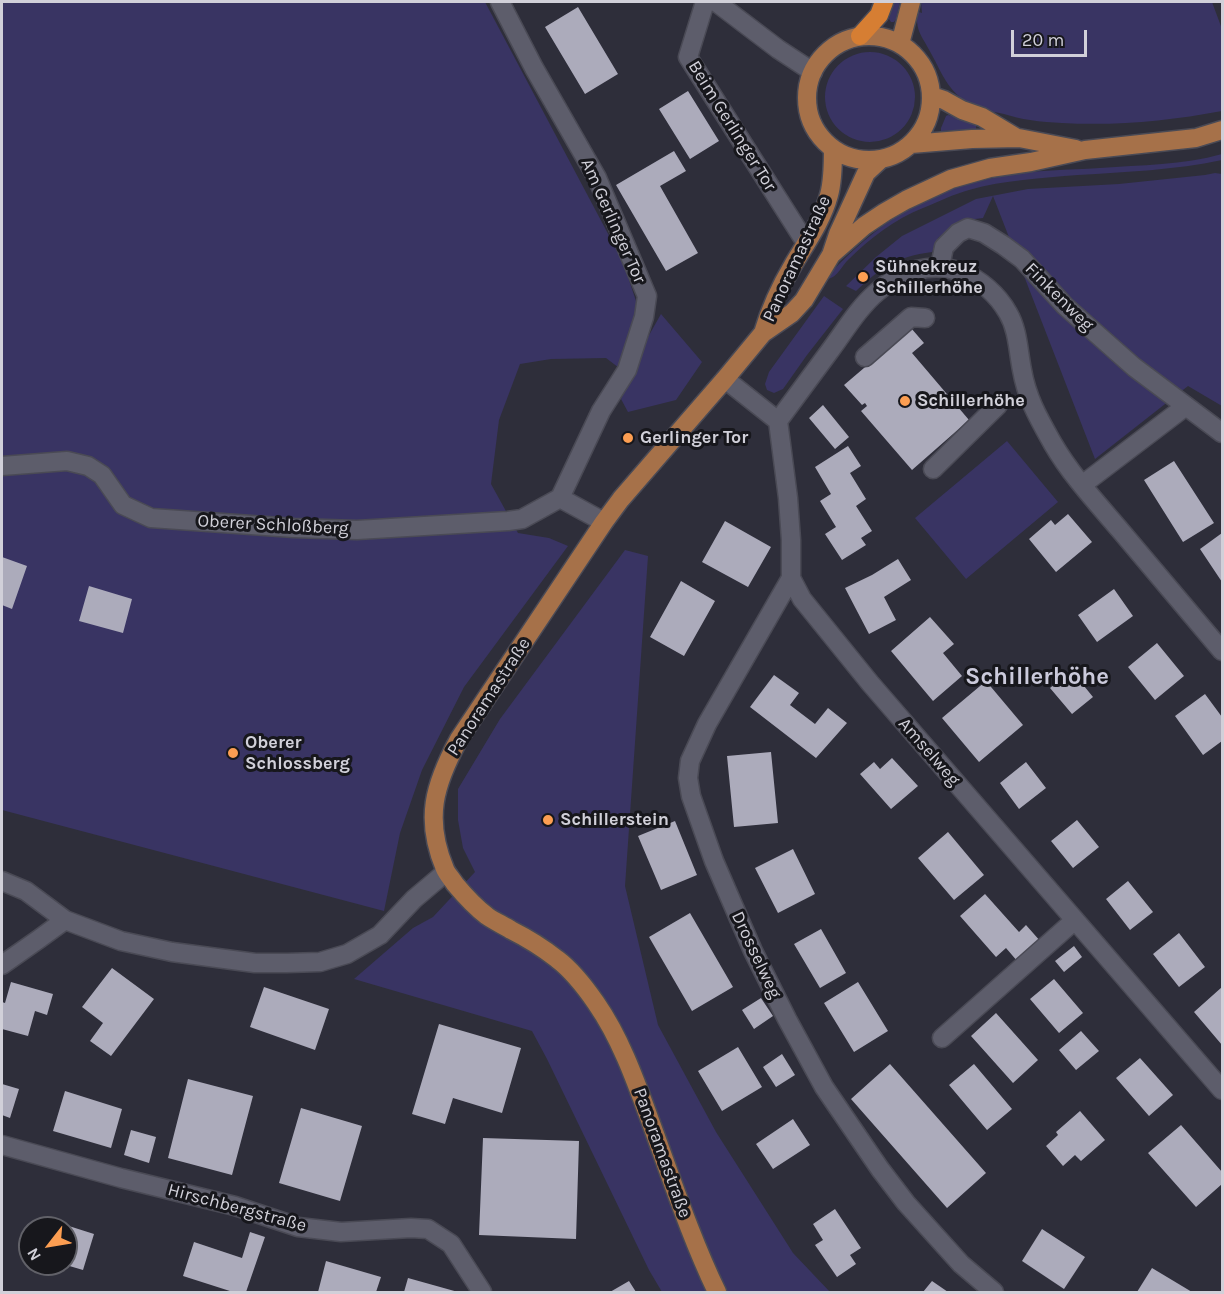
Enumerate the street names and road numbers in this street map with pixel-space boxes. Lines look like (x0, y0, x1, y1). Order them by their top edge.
street label: Beim Gerlinger Tor (683, 57, 781, 195)
street label: Am Gerlinger Tor (576, 155, 650, 287)
street label: Panoramastraße (758, 193, 836, 325)
street label: Finkenweg (1020, 258, 1098, 336)
street label: Oberer Schloßberg (197, 510, 349, 540)
street label: Panoramastraße (443, 634, 535, 760)
street label: Amselweg (894, 713, 964, 791)
street label: Drosselweg (726, 908, 786, 1002)
street label: Panoramastraße (628, 1085, 696, 1221)
street label: Hirschbergstraße (165, 1179, 309, 1237)

